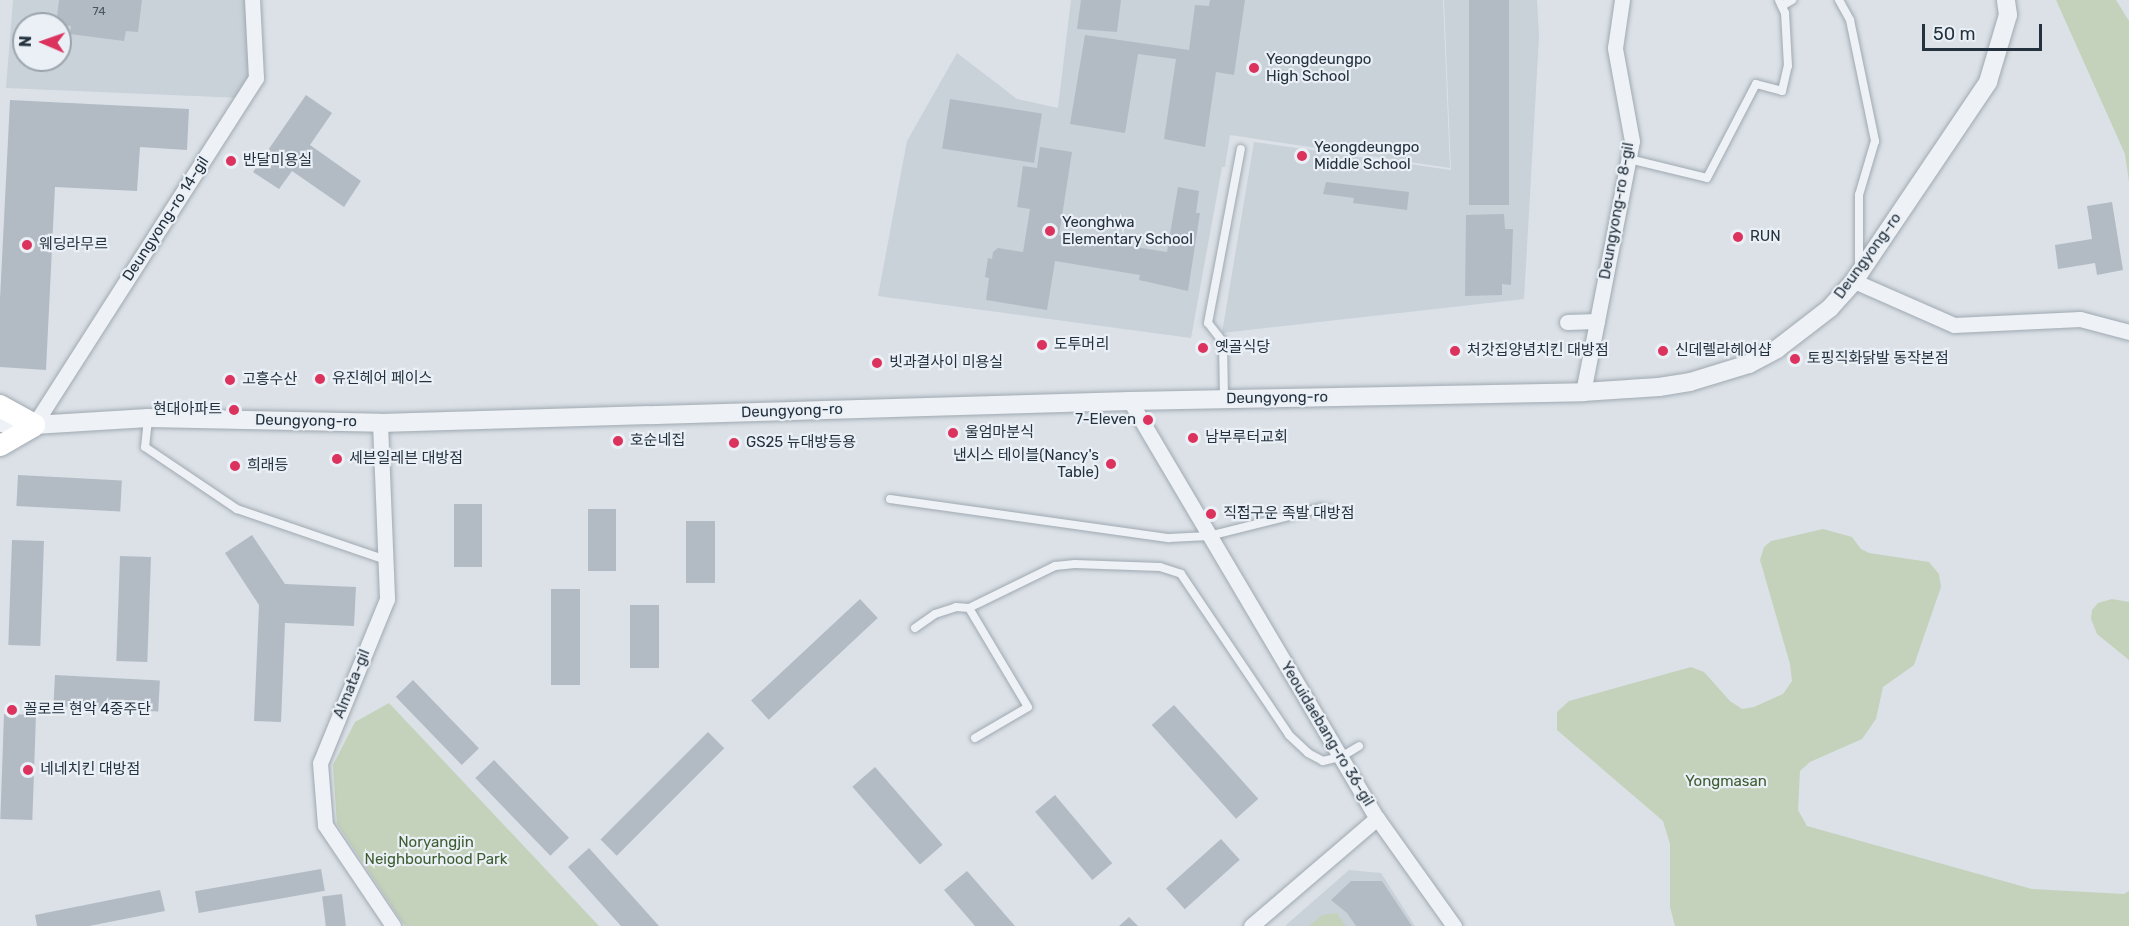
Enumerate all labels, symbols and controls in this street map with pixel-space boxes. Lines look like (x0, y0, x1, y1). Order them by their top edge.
house number: 74 (92, 5, 106, 19)
north arrow (12, 12, 72, 72)
scale bar (1925, 12, 2045, 50)
text: 50 m (1933, 23, 1976, 45)
text: N (16, 35, 35, 48)
place label: Yeongdeungpo High School (1266, 50, 1371, 85)
marker: Yeongdeungpo High School (1247, 61, 1261, 75)
place label: Yeongdeungpo Middle School (1314, 138, 1419, 173)
street label: Deungyong-ro 8-gil (1596, 141, 1638, 281)
marker: Yeongdeungpo Middle School (1295, 149, 1309, 163)
place label: 반달미용실 (243, 152, 312, 170)
street label: Deungyong-ro 14-gil (119, 153, 213, 285)
marker: 반달미용실 (224, 154, 238, 168)
street label: Deungyong-ro (1831, 209, 1905, 303)
place label: Yeonghwa Elementary School (1062, 213, 1193, 248)
marker: Yeonghwa Elementary School (1043, 224, 1057, 238)
place label: RUN (1750, 228, 1781, 246)
marker: RUN (1731, 230, 1745, 244)
place label: 웨딩라무르 (39, 236, 108, 254)
marker: 웨딩라무르 (20, 238, 34, 252)
place label: 도투머리 (1054, 336, 1109, 354)
marker: 도투머리 (1035, 338, 1049, 352)
place label: 옛골식당 (1215, 339, 1270, 357)
marker: 옛골식당 (1196, 341, 1210, 355)
place label: 처갓집양념치킨 대방점 (1467, 342, 1609, 360)
place label: 신데렐라헤어샵 (1675, 342, 1772, 360)
marker: 처갓집양념치킨 대방점 (1448, 344, 1462, 358)
marker: 신데렐라헤어샵 (1656, 344, 1670, 358)
place label: 토핑직화닭발 동작본점 (1807, 350, 1949, 368)
marker: 토핑직화닭발 동작본점 (1788, 352, 1802, 366)
place label: 빗과결사이 미용실 (889, 354, 1003, 372)
marker: 빗과결사이 미용실 (870, 356, 884, 370)
place label: 유진헤어 페이스 (332, 370, 432, 388)
place label: 고흥수산 (242, 371, 297, 389)
marker: 유진헤어 페이스 (313, 372, 327, 386)
marker: 고흥수산 (223, 373, 237, 387)
street label: Deungyong-ro (1226, 388, 1328, 408)
street label: Deungyong-ro (741, 400, 843, 422)
place label: 현대아파트 (153, 401, 222, 419)
marker: 현대아파트 (227, 403, 241, 417)
street label: Deungyong-ro (255, 411, 357, 431)
place label: 7-Eleven (1075, 411, 1136, 429)
marker: 7-Eleven (1141, 413, 1155, 427)
place label: 울엄마분식 (965, 424, 1034, 442)
marker: 울엄마분식 (946, 426, 960, 440)
place label: 남부루터교회 (1205, 429, 1288, 447)
marker: 남부루터교회 (1186, 431, 1200, 445)
place label: 호순네집 (630, 432, 685, 450)
marker: 호순네집 (611, 434, 625, 448)
place label: GS25 뉴대방등용 (746, 434, 856, 452)
marker: GS25 뉴대방등용 (727, 436, 741, 450)
place label: 낸시스 테이블(Nancy's Table) (953, 446, 1099, 481)
place label: 세븐일레븐 대방점 (349, 450, 463, 468)
marker: 세븐일레븐 대방점 (330, 452, 344, 466)
place label: 희래등 (247, 457, 288, 475)
marker: 낸시스 테이블(Nancy's Table) (1104, 457, 1118, 471)
marker: 희래등 (228, 459, 242, 473)
place label: 직접구운 족발 대방점 (1223, 505, 1355, 523)
marker: 직접구운 족발 대방점 (1204, 507, 1218, 521)
street label: Almata-gil (330, 647, 374, 721)
street label: Yeouidaebang-ro 36-gil (1277, 658, 1377, 810)
place label: 꼴로르 현악 4중주단 (24, 701, 151, 719)
marker: 꼴로르 현악 4중주단 (5, 703, 19, 717)
place label: 네네치킨 대방점 (40, 761, 140, 779)
marker: 네네치킨 대방점 (21, 763, 35, 777)
park label: Yongmasan (1685, 773, 1767, 791)
park label: Noryangjin Neighbourhood Park (365, 833, 507, 868)

